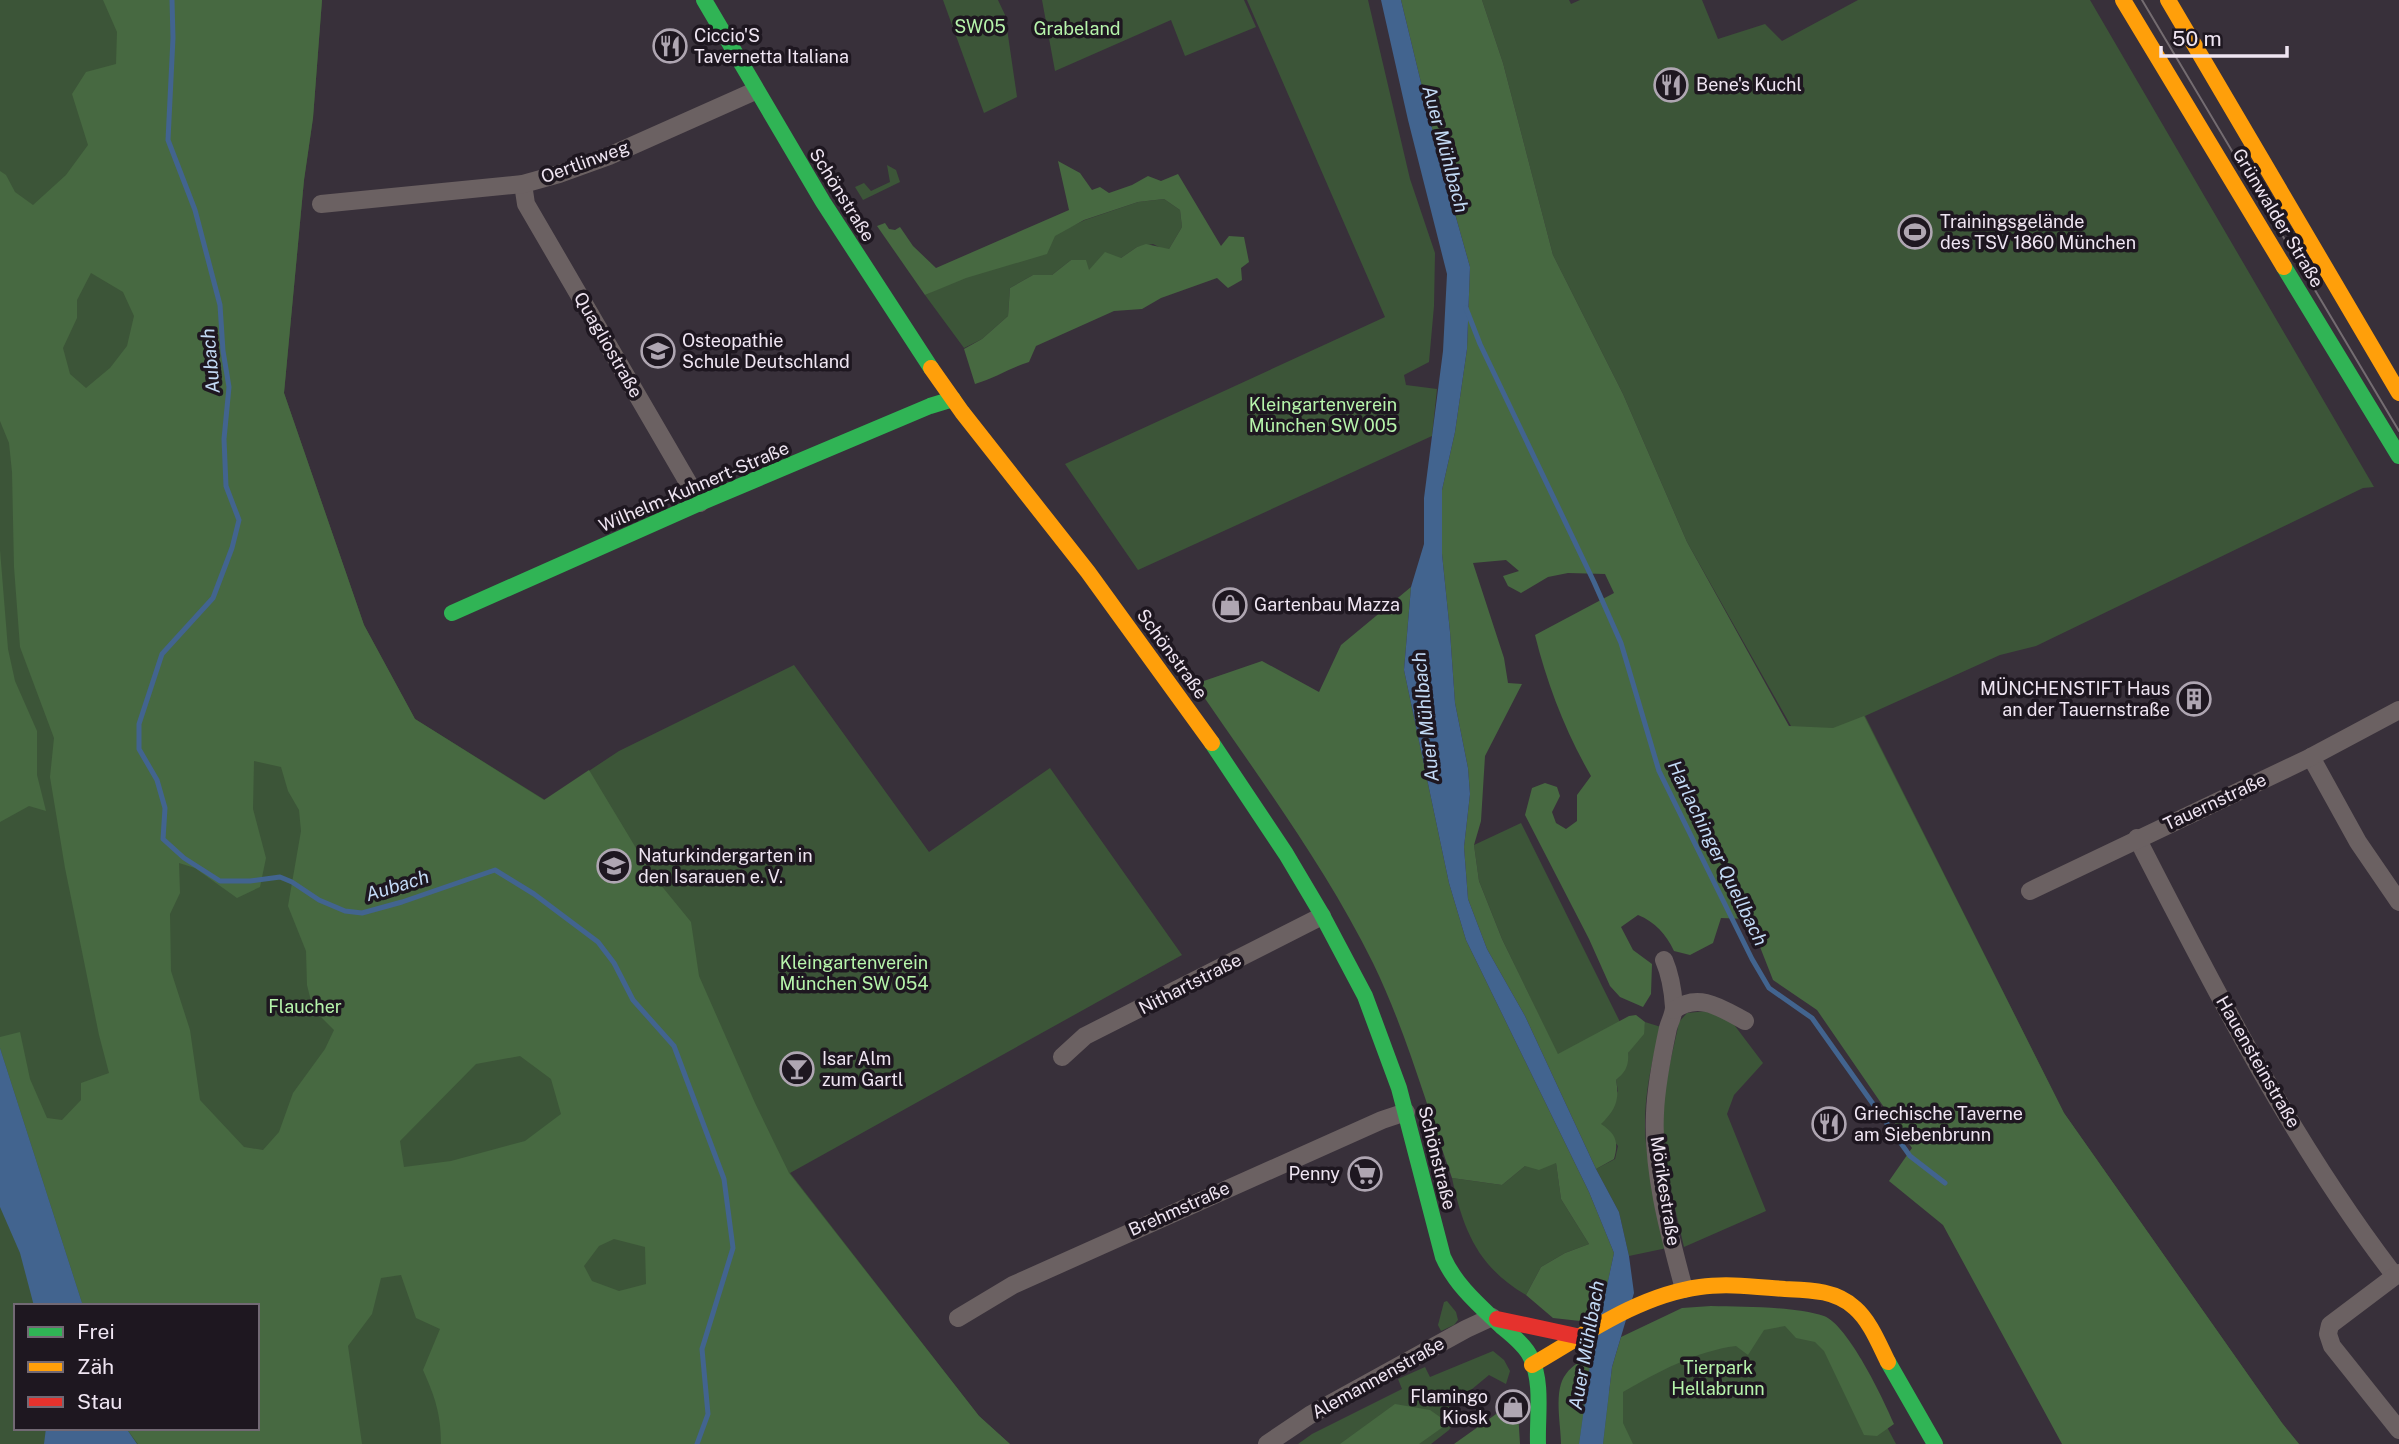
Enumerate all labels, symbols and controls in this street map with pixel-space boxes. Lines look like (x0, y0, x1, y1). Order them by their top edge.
scale bar (2161, 14, 2287, 58)
park label: SW05 (954, 16, 1006, 37)
park label: Grabeland (1033, 18, 1121, 39)
place label: Ciccio'S Tavernetta Italiana (694, 25, 849, 67)
text: 50 m (2172, 26, 2222, 51)
restaurant icon: Ciccio'S Tavernetta Italiana (651, 27, 689, 65)
restaurant icon: Bene's Kuchl (1652, 66, 1690, 104)
place label: Bene's Kuchl (1696, 74, 1802, 95)
water label: Auer Mühlbach (1419, 83, 1473, 215)
street label: Oertlinweg (538, 136, 632, 187)
street label: Schönstraße (805, 144, 879, 245)
street label: Grünwalder Straße (2229, 145, 2328, 291)
place label: Trainingsgelände des TSV 1860 München (1940, 211, 2136, 253)
sports icon: Trainingsgelände des TSV 1860 München (1896, 213, 1934, 251)
street label: Quagliostraße (570, 288, 647, 401)
water label: Aubach (196, 328, 224, 394)
place label: Osteopathie Schule Deutschland (682, 330, 850, 372)
school or university icon: Osteopathie Schule Deutschland (639, 332, 677, 370)
park label: Kleingartenverein München SW 005 (1249, 394, 1397, 436)
street label: Wilhelm-Kuhnert-Straße (596, 437, 792, 536)
shop icon: Gartenbau Mazza (1211, 586, 1249, 624)
place label: Gartenbau Mazza (1254, 594, 1400, 615)
street label: Schönstraße (1133, 605, 1212, 703)
water label: Auer Mühlbach (1407, 651, 1443, 783)
place label: MÜNCHENSTIFT Haus an der Tauernstraße (1980, 677, 2170, 720)
building icon: MÜNCHENSTIFT Haus an der Tauernstraße (2175, 680, 2213, 718)
water label: Harlachinger Quellbach (1664, 757, 1772, 949)
street label: Tauernstraße (2160, 769, 2269, 835)
place label: Naturkindergarten in den Isarauen e. V. (638, 845, 813, 887)
school or university icon: Naturkindergarten in den Isarauen e. V. (595, 847, 633, 885)
water label: Aubach (363, 865, 431, 905)
street label: Nithartstraße (1135, 949, 1245, 1018)
park label: Kleingartenverein München SW 054 (780, 952, 929, 994)
street label: Hauensteinstraße (2212, 992, 2305, 1131)
park label: Flaucher (268, 996, 342, 1017)
place label: Isar Alm zum Gartl (822, 1048, 904, 1090)
bar icon: Isar Alm zum Gartl (778, 1050, 816, 1088)
place label: Griechische Taverne am Siebenbrunn (1854, 1103, 2023, 1145)
street label: Schönstraße (1414, 1104, 1460, 1212)
restaurant icon: Griechische Taverne am Siebenbrunn (1810, 1105, 1848, 1143)
street label: Mörikestraße (1646, 1135, 1685, 1247)
supermarket icon: Penny (1346, 1155, 1384, 1193)
place label: Penny (1288, 1163, 1340, 1184)
street label: Brehmstraße (1125, 1177, 1233, 1240)
water label: Auer Mühlbach (1564, 1279, 1608, 1411)
legend (14, 1304, 259, 1430)
text: Frei (77, 1319, 115, 1344)
street label: Alemannenstraße (1308, 1332, 1448, 1423)
text: Zäh (77, 1354, 114, 1379)
park label: Tierpark Hellabrunn (1671, 1357, 1765, 1399)
place label: Flamingo Kiosk (1410, 1386, 1488, 1428)
shop icon: Flamingo Kiosk (1494, 1388, 1532, 1426)
text: Stau (77, 1389, 123, 1414)

